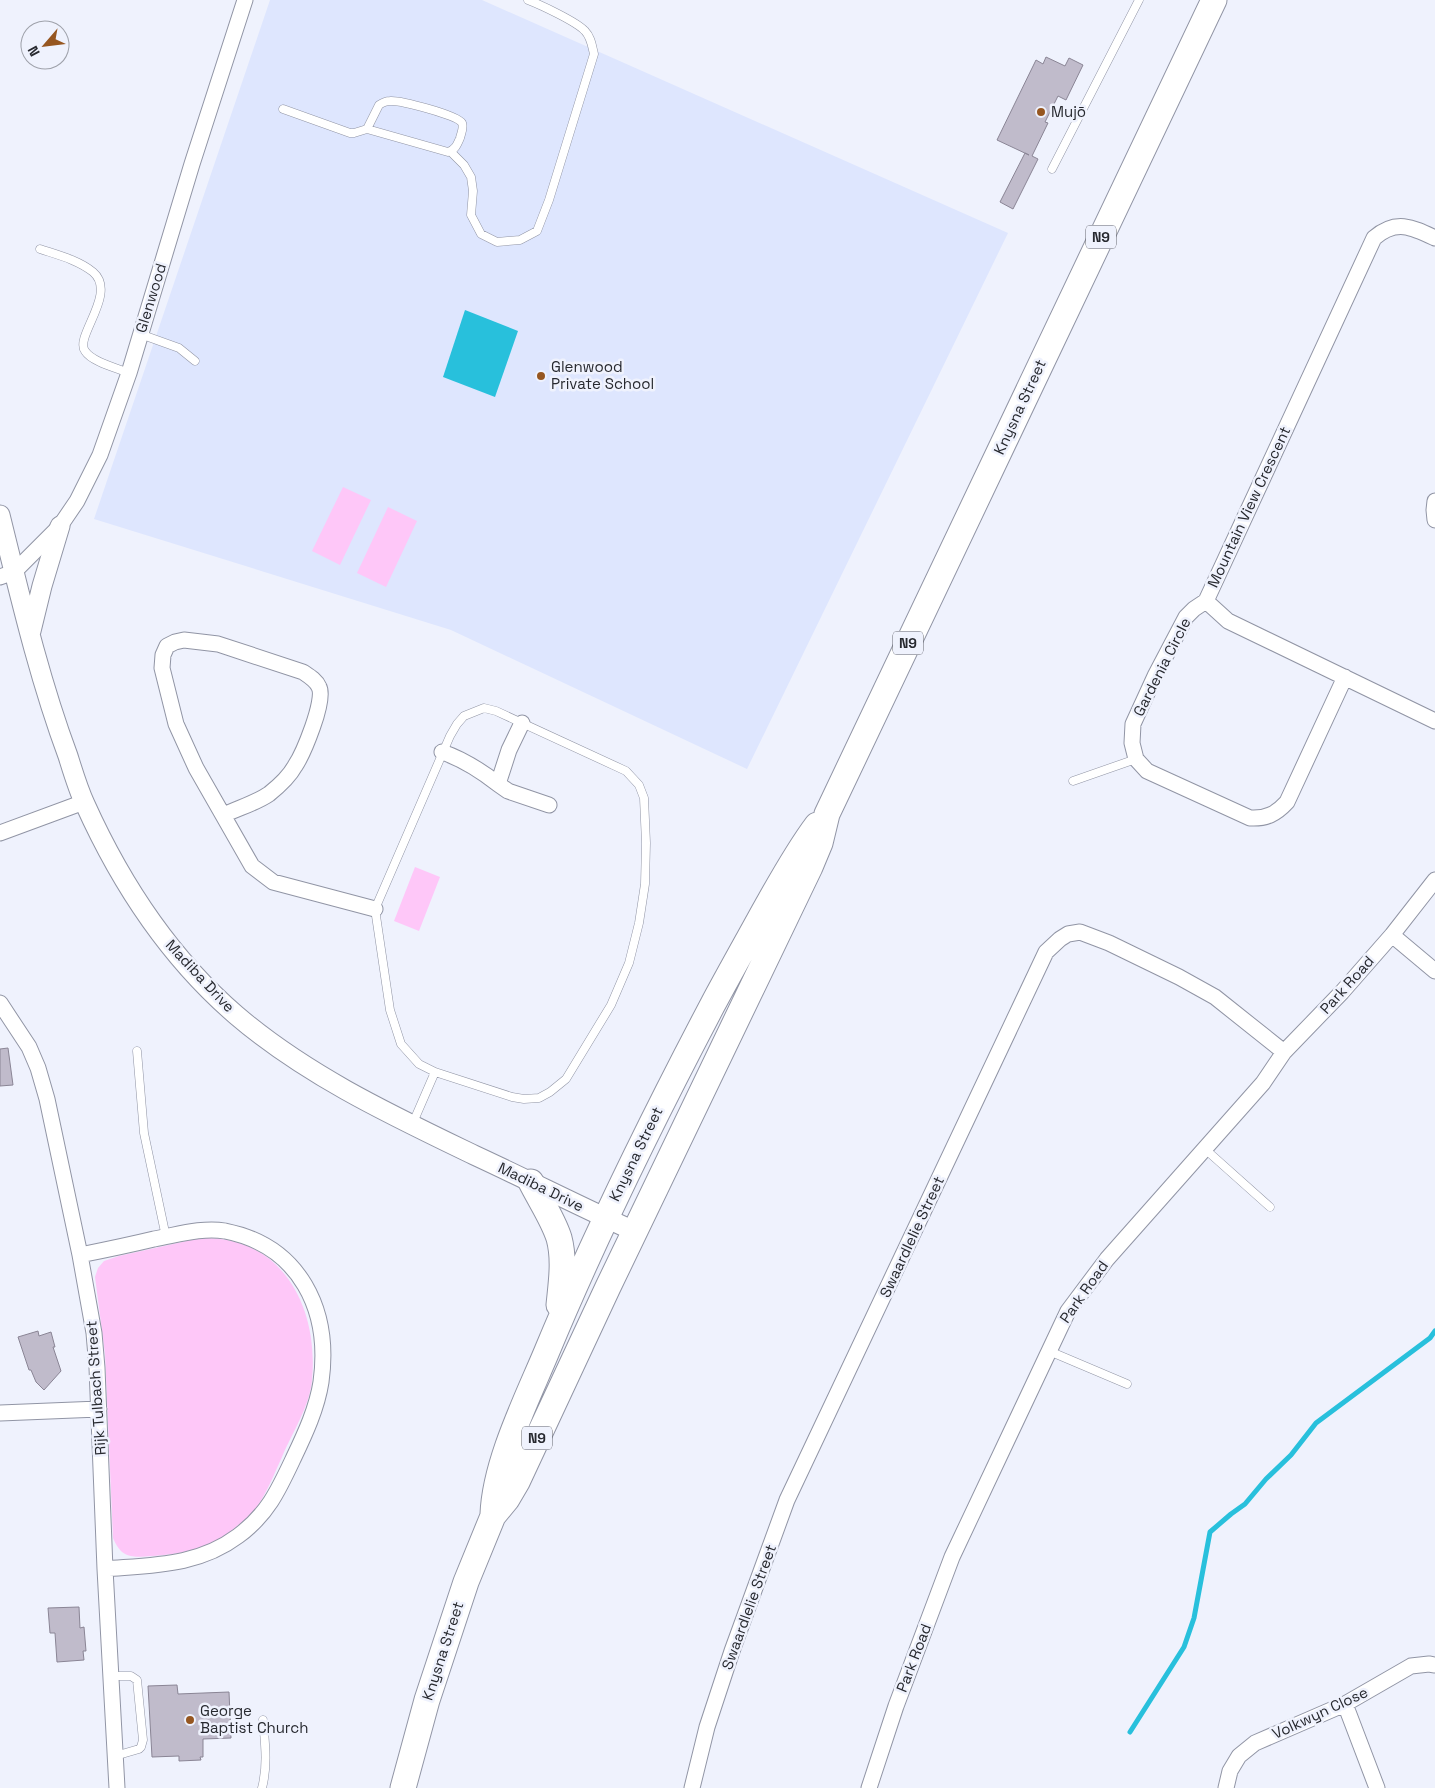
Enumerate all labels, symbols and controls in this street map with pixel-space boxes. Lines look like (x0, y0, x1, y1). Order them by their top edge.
north arrow (20, 20, 70, 70)
text: N (23, 43, 44, 59)
place label: Mujō (1051, 102, 1086, 121)
marker: Mujō (1035, 106, 1047, 118)
road number: N9 (1086, 226, 1116, 248)
street label: Glenwood (131, 261, 170, 335)
street label: Knysna Street (989, 356, 1050, 457)
place label: Glenwood Private School (551, 357, 654, 393)
marker: Glenwood Private School (535, 370, 547, 382)
street label: Mountain View Crescent (1203, 423, 1294, 590)
street label: Gardenia Circle (1129, 614, 1195, 719)
road number: N9 (893, 632, 923, 654)
street label: Madiba Drive (162, 935, 239, 1016)
street label: Park Road (1316, 952, 1378, 1018)
street label: Knysna Street (604, 1103, 667, 1204)
street label: Madiba Drive (495, 1158, 587, 1215)
street label: Swaardlelie Street (875, 1173, 948, 1301)
street label: Park Road (1055, 1257, 1112, 1327)
street label: Rijk Tulbach Street (81, 1320, 110, 1456)
road number: N9 (522, 1426, 552, 1450)
street label: Swaardlelie Street (717, 1542, 780, 1672)
street label: Knysna Street (418, 1599, 467, 1703)
street label: Park Road (892, 1621, 935, 1695)
street label: Volkwyn Close (1269, 1682, 1371, 1743)
place label: George Baptist Church (200, 1701, 308, 1737)
marker: George Baptist Church (184, 1714, 196, 1726)

